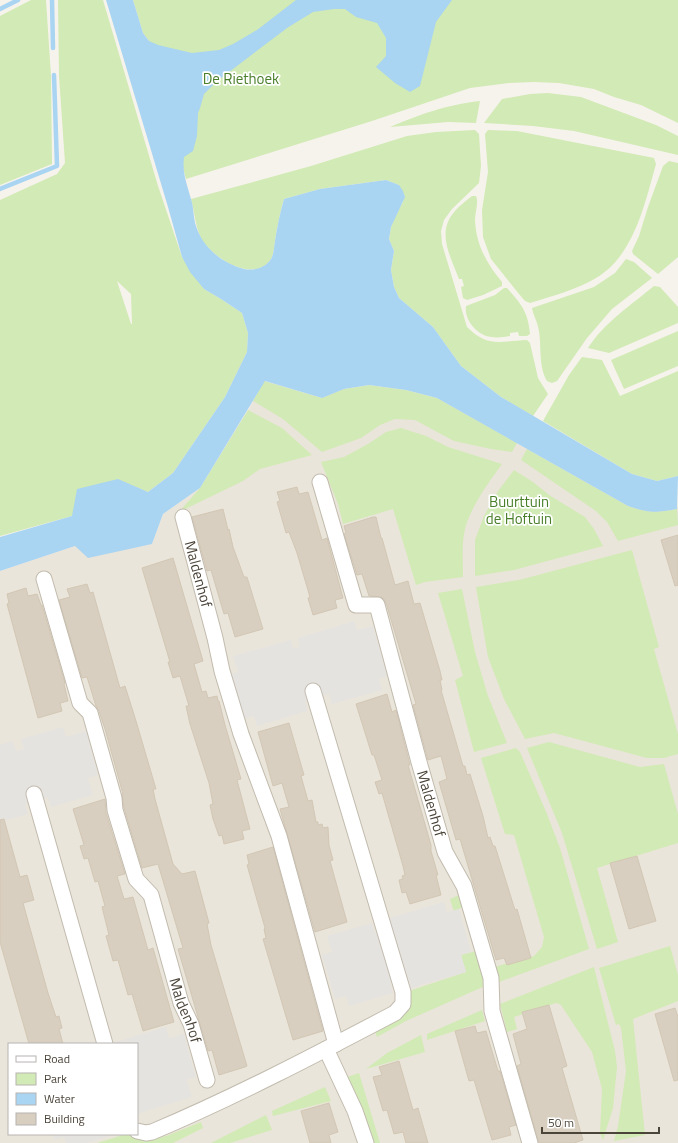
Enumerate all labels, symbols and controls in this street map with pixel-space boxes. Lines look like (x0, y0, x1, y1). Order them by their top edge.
park label: De Riethoek (203, 67, 279, 90)
park label: Buurttuin de Hoftuin (486, 490, 552, 530)
street label: Maldenhof (179, 538, 218, 610)
street label: Maldenhof (411, 768, 452, 839)
street label: Maldenhof (163, 975, 208, 1045)
legend (8, 1043, 138, 1135)
text: Road (44, 1049, 70, 1068)
text: Park (44, 1069, 67, 1088)
text: Water (44, 1089, 75, 1108)
text: Building (44, 1109, 85, 1128)
scale bar (542, 1109, 659, 1135)
text: 50 m (548, 1113, 574, 1132)

